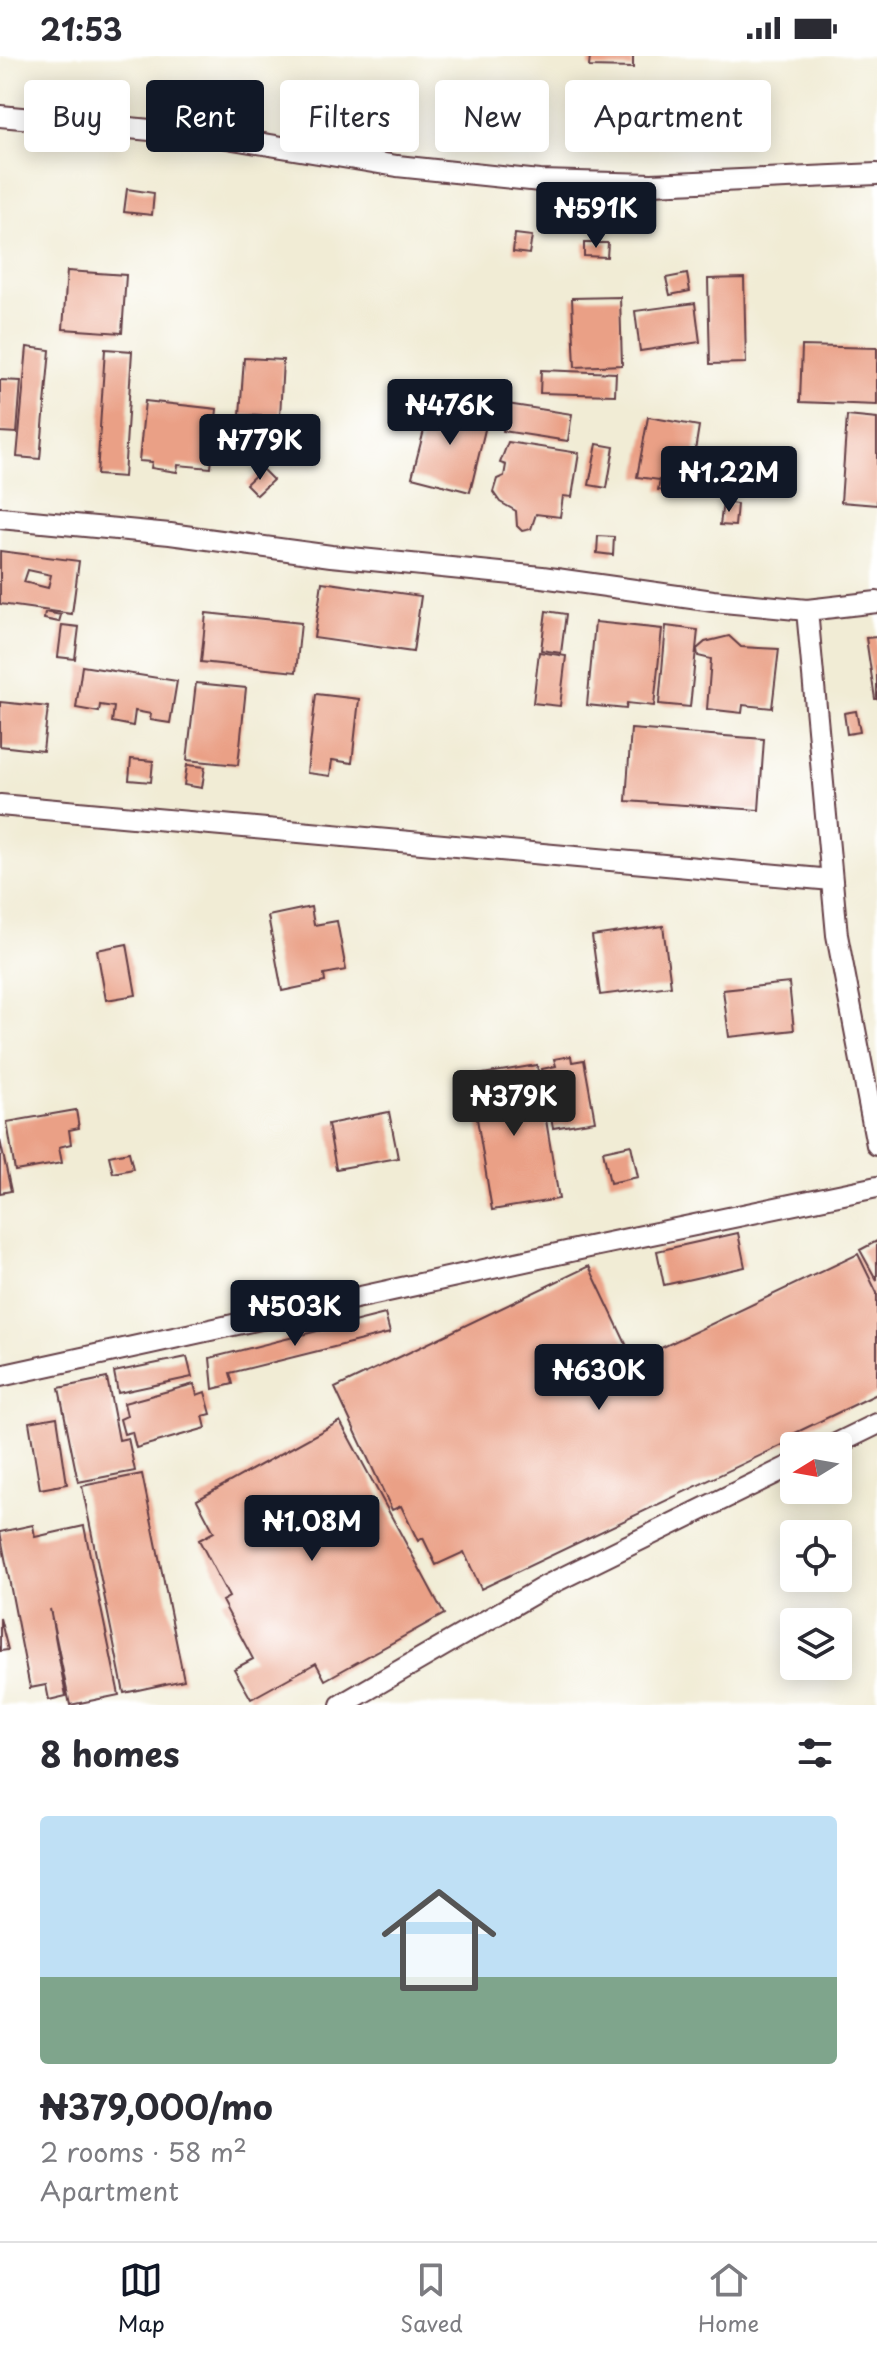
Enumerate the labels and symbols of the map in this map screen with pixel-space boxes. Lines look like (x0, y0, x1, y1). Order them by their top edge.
pin: ₦591K (540, 182, 652, 250)
pin: ₦476K (394, 379, 506, 447)
pin: ₦779K (204, 414, 316, 482)
pin: ₦1.22M (664, 446, 794, 514)
pin: ₦379K (458, 1070, 570, 1138)
pin: ₦503K (239, 1280, 351, 1348)
pin: ₦630K (543, 1344, 655, 1412)
north arrow (780, 1432, 852, 1504)
pin: ₦1.08M (247, 1495, 377, 1563)

